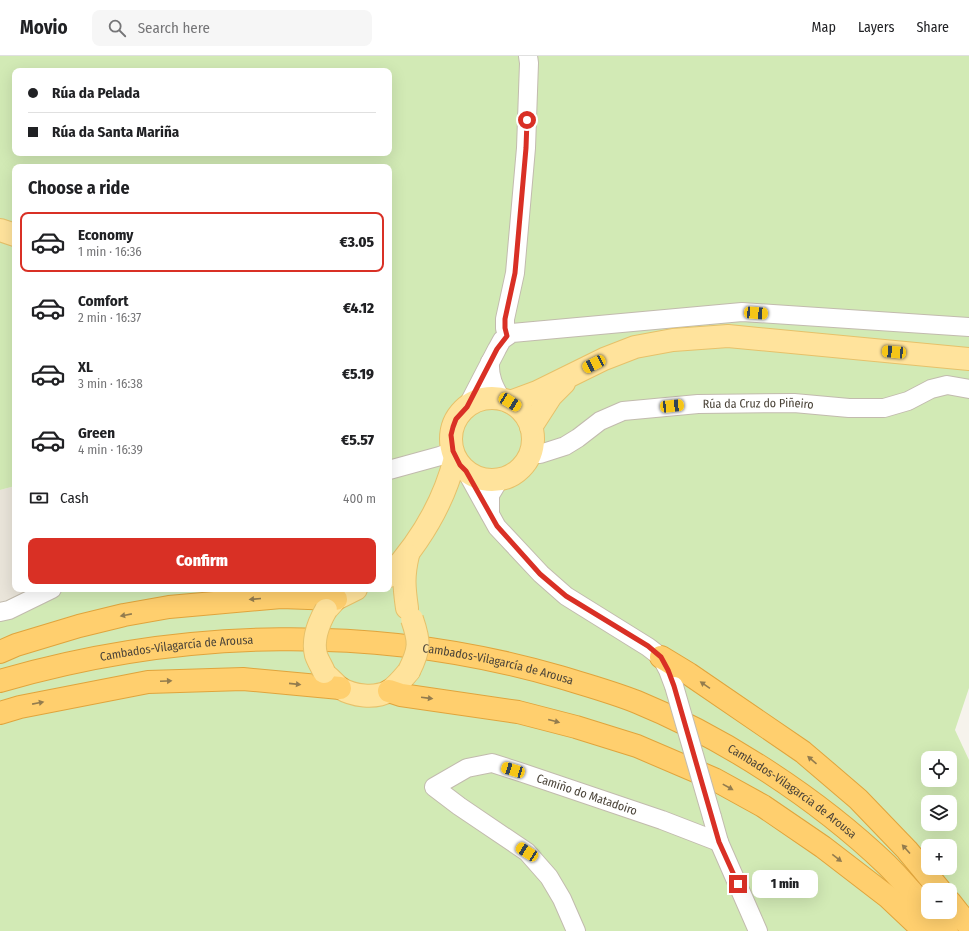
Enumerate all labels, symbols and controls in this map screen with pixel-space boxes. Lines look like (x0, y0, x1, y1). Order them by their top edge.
search box (92, 10, 372, 46)
text: Movio (20, 16, 68, 39)
icon: search (106, 17, 128, 39)
text: Search here (138, 19, 210, 37)
text: Map (812, 19, 836, 36)
text: Layers (858, 19, 894, 36)
text: Share (916, 19, 949, 36)
text: Rúa da Pelada (52, 84, 140, 102)
route start (518, 111, 536, 129)
text: Rúa da Santa Mariña (52, 123, 179, 141)
text: Choose a ride (28, 177, 130, 199)
icon: car (30, 224, 66, 260)
text: Economy (78, 226, 133, 244)
text: €3.05 (340, 233, 374, 251)
text: 1 min · 16:36 (78, 244, 142, 259)
icon: car (30, 290, 66, 326)
text: Comfort (78, 292, 129, 310)
text: €4.12 (343, 299, 374, 317)
car (744, 306, 768, 320)
text: 2 min · 16:37 (78, 310, 141, 325)
car (882, 345, 906, 359)
car (581, 353, 607, 375)
icon: car (30, 356, 66, 392)
text: XL (78, 358, 93, 376)
text: €5.19 (342, 365, 374, 383)
text: 3 min · 16:38 (78, 376, 143, 391)
car (497, 391, 523, 413)
street label: Rúa da Cruz do Piñeiro (703, 396, 814, 412)
car (659, 399, 685, 413)
icon: car (30, 422, 66, 458)
text: Green (78, 424, 115, 442)
text: €5.57 (341, 431, 374, 449)
text: 4 min · 16:39 (78, 442, 143, 457)
icon: cash (28, 487, 50, 509)
text: Cash (60, 489, 89, 507)
text: 400 m (343, 491, 376, 506)
button: Confirm (28, 538, 376, 584)
one-way arrow (249, 596, 261, 603)
one-way arrow (120, 612, 132, 618)
street label: Cambados-Vilagarcía de Arousa (99, 633, 254, 664)
street label: Cambados-Vilagarcía de Arousa (422, 641, 575, 688)
one-way arrow (160, 678, 172, 685)
one-way arrow (289, 681, 301, 688)
one-way arrow (700, 681, 711, 689)
one-way arrow (421, 695, 433, 701)
one-way arrow (32, 700, 44, 706)
one-way arrow (548, 719, 561, 725)
street label: Cambados-Vilagarcía de Arousa (725, 741, 859, 841)
map controls (921, 751, 957, 919)
button: locate (921, 751, 957, 787)
one-way arrow (806, 756, 817, 765)
car (500, 761, 526, 779)
street label: Camiño do Matadoiro (535, 771, 639, 818)
one-way arrow (722, 783, 734, 790)
button: layers (921, 795, 957, 831)
button: + (921, 839, 957, 875)
car (514, 840, 540, 864)
one-way arrow (901, 844, 911, 854)
one-way arrow (831, 853, 842, 862)
callout: 1 min (752, 870, 818, 898)
route end (729, 875, 747, 893)
text: 1 min (771, 876, 799, 891)
button: − (921, 883, 957, 919)

